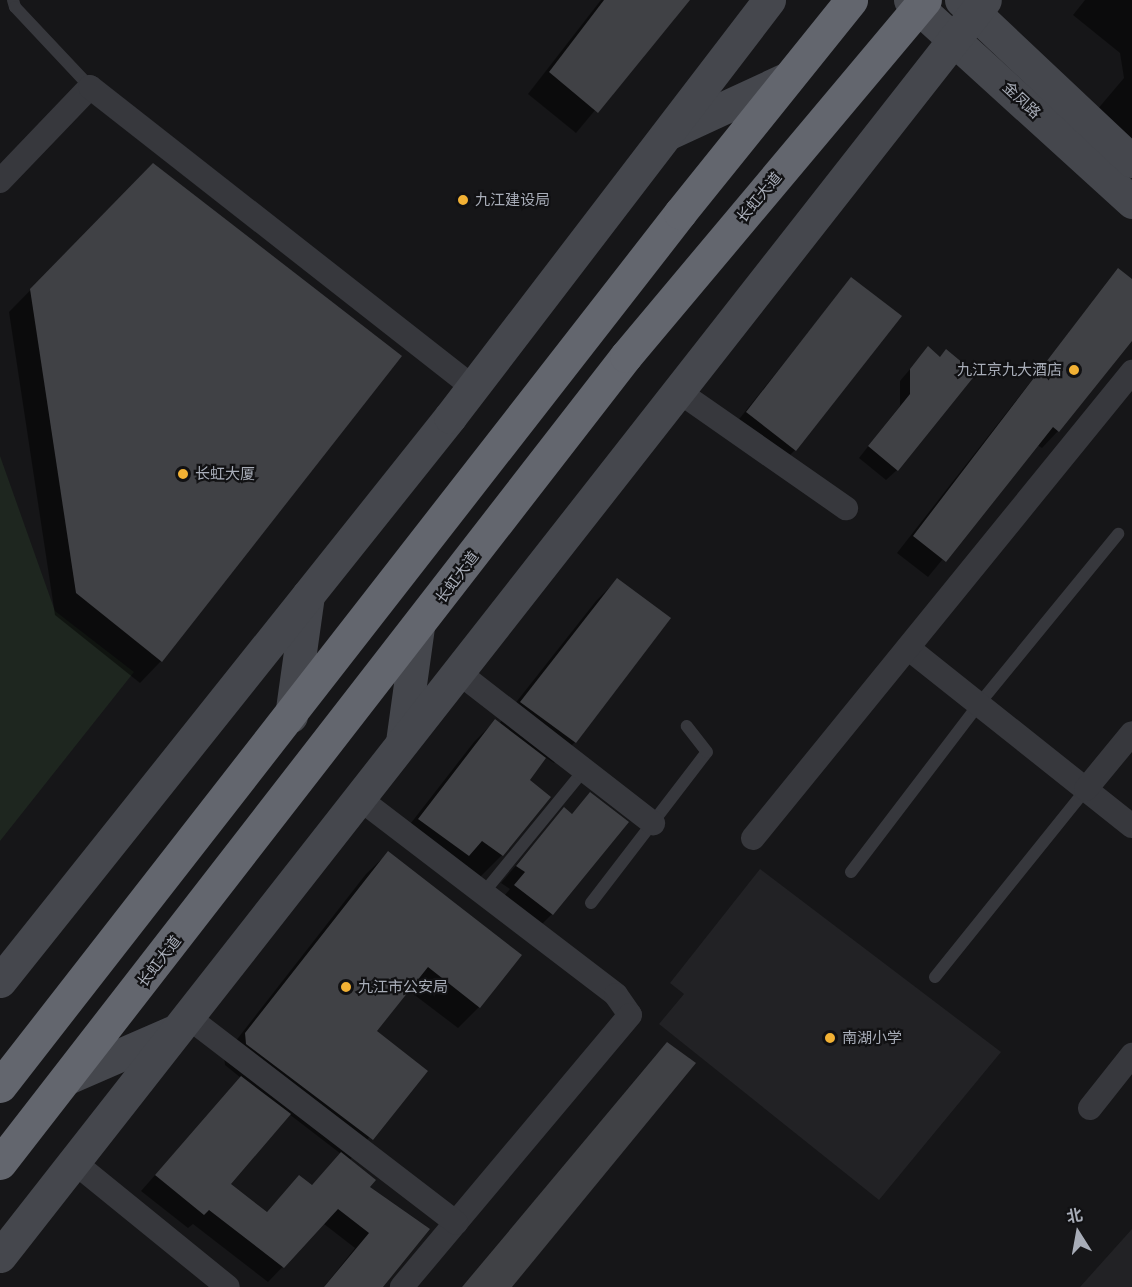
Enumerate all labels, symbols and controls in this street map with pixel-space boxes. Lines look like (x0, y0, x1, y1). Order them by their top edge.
street label: 金凤路 (999, 78, 1045, 122)
street label: 长虹大道 (733, 168, 785, 226)
place label: 九江建设局 (475, 191, 550, 209)
marker: 九江建设局 (456, 193, 470, 207)
place label: 九江京九大酒店 (957, 361, 1062, 379)
marker: 九江京九大酒店 (1067, 363, 1081, 377)
place label: 长虹大厦 (195, 465, 255, 483)
marker: 长虹大厦 (176, 467, 190, 481)
street label: 长虹大道 (432, 548, 482, 606)
street label: 长虹大道 (133, 932, 185, 990)
place label: 九江市公安局 (358, 978, 448, 996)
marker: 九江市公安局 (339, 980, 353, 994)
place label: 南湖小学 (842, 1029, 902, 1047)
marker: 南湖小学 (823, 1031, 837, 1045)
text: 北 (1064, 1202, 1085, 1229)
north arrow (1048, 1203, 1108, 1263)

